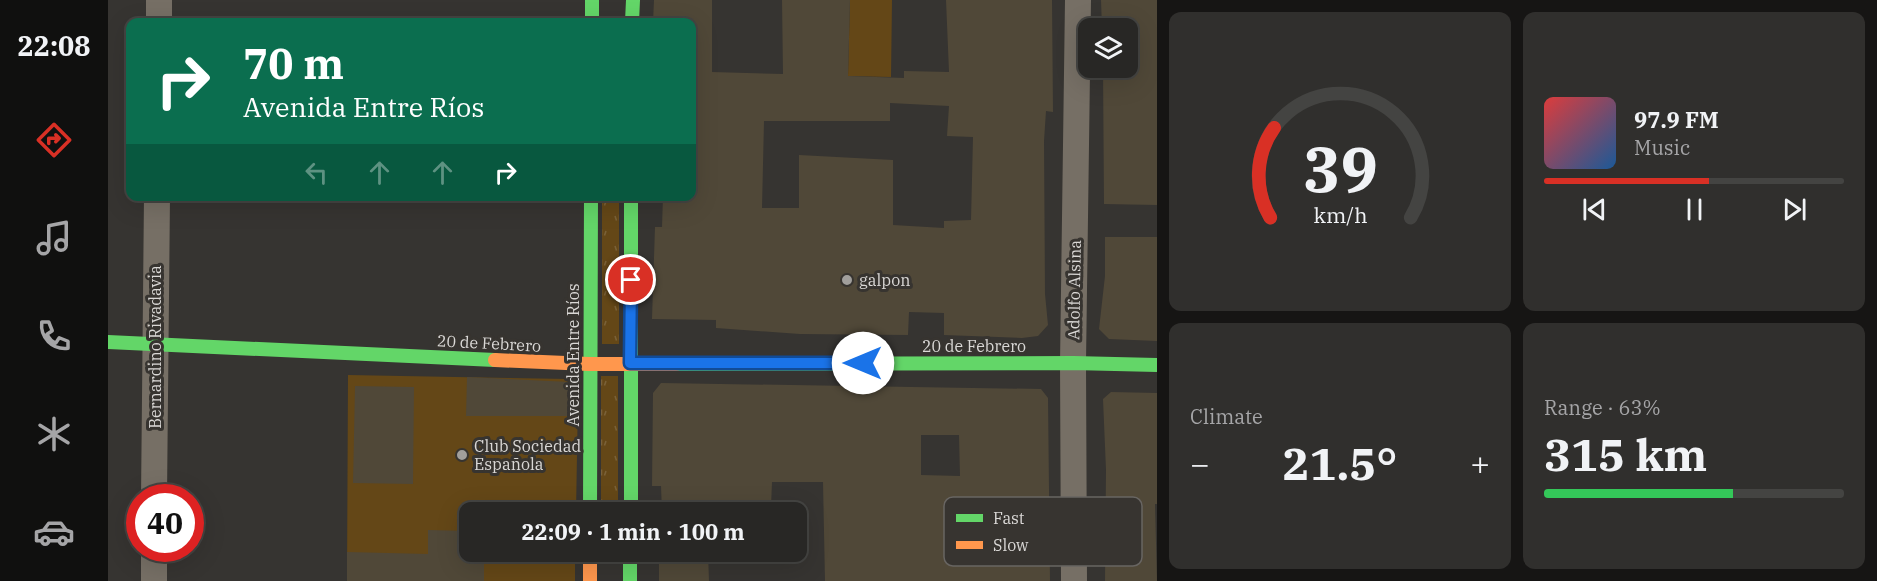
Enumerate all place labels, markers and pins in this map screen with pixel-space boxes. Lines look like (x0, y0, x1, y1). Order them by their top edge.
pin (605, 254, 656, 305)
place label: galpon (859, 270, 910, 290)
marker: galpon (840, 273, 854, 287)
place label: Club Sociedad Española (474, 436, 581, 474)
marker: Club Sociedad Española (455, 448, 469, 462)

